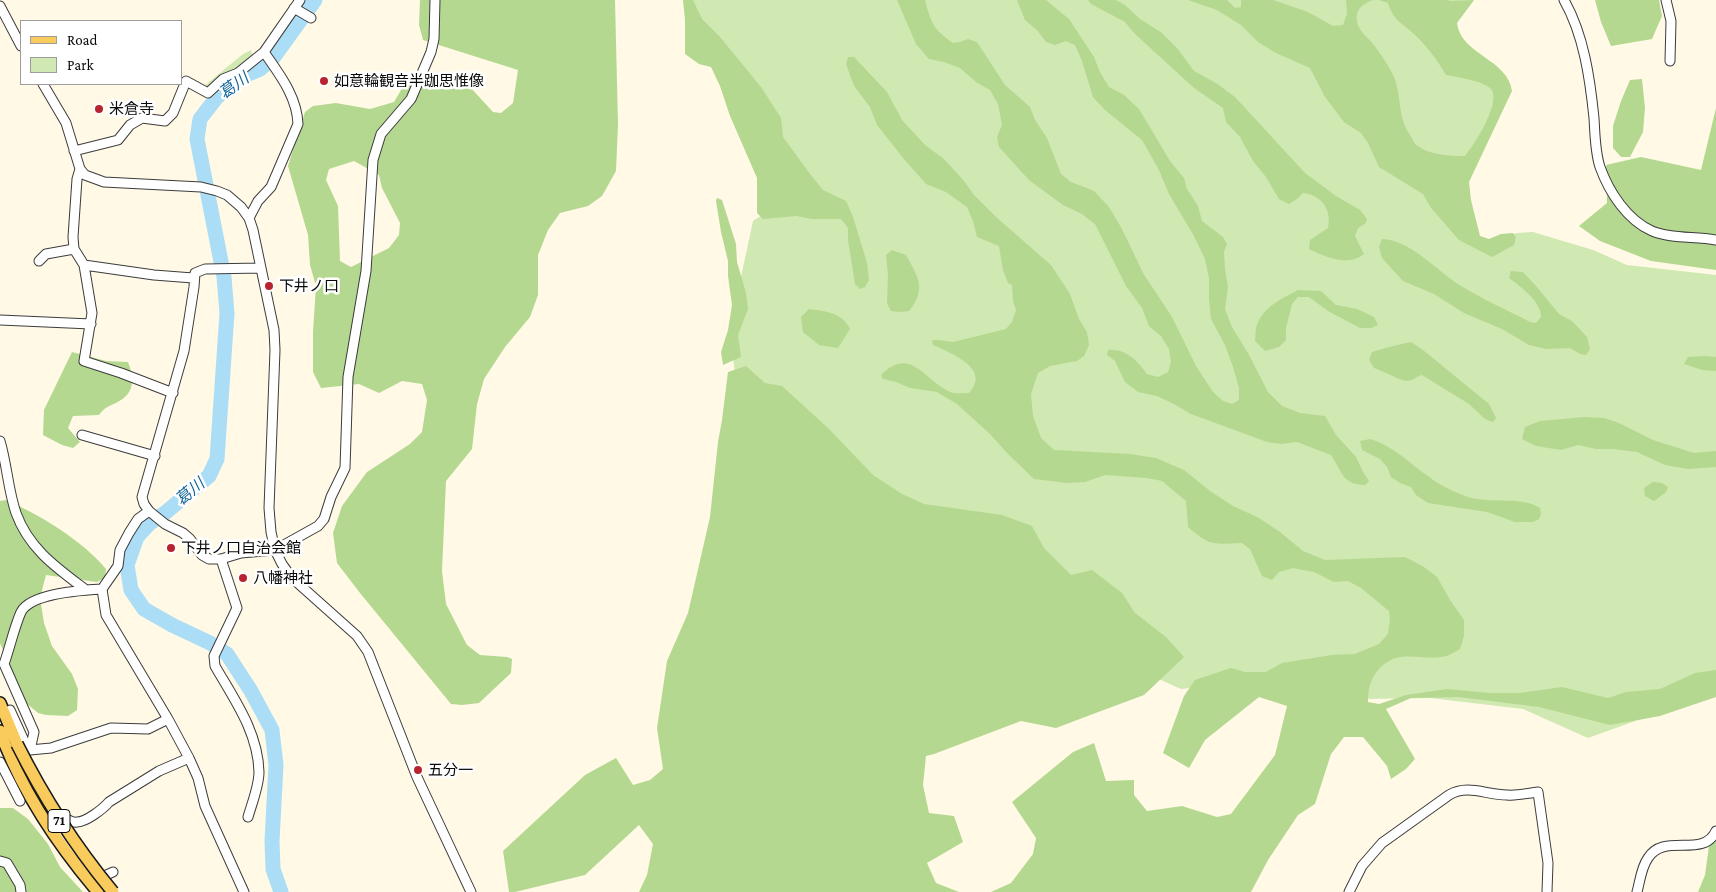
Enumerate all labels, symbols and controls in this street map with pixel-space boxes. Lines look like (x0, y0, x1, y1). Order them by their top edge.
legend (20, 20, 182, 85)
text: Road (67, 32, 97, 48)
text: Park (67, 57, 94, 73)
water label: 葛川 (215, 69, 253, 103)
place label: 如意輪観音半跏思惟像 (334, 72, 484, 90)
marker: 如意輪観音半跏思惟像 (318, 75, 330, 87)
place label: 米倉寺 (109, 100, 154, 118)
marker: 米倉寺 (93, 103, 105, 115)
place label: 下井ノ口 (279, 277, 339, 295)
marker: 下井ノ口 (263, 280, 275, 292)
water label: 葛川 (172, 474, 208, 510)
place label: 下井ノ口自治会館 (181, 539, 301, 557)
marker: 下井ノ口自治会館 (165, 542, 177, 554)
place label: 八幡神社 (253, 569, 313, 587)
marker: 八幡神社 (237, 572, 249, 584)
place label: 五分一 (428, 761, 473, 779)
marker: 五分一 (412, 764, 424, 776)
road number: 71 (48, 809, 70, 832)

